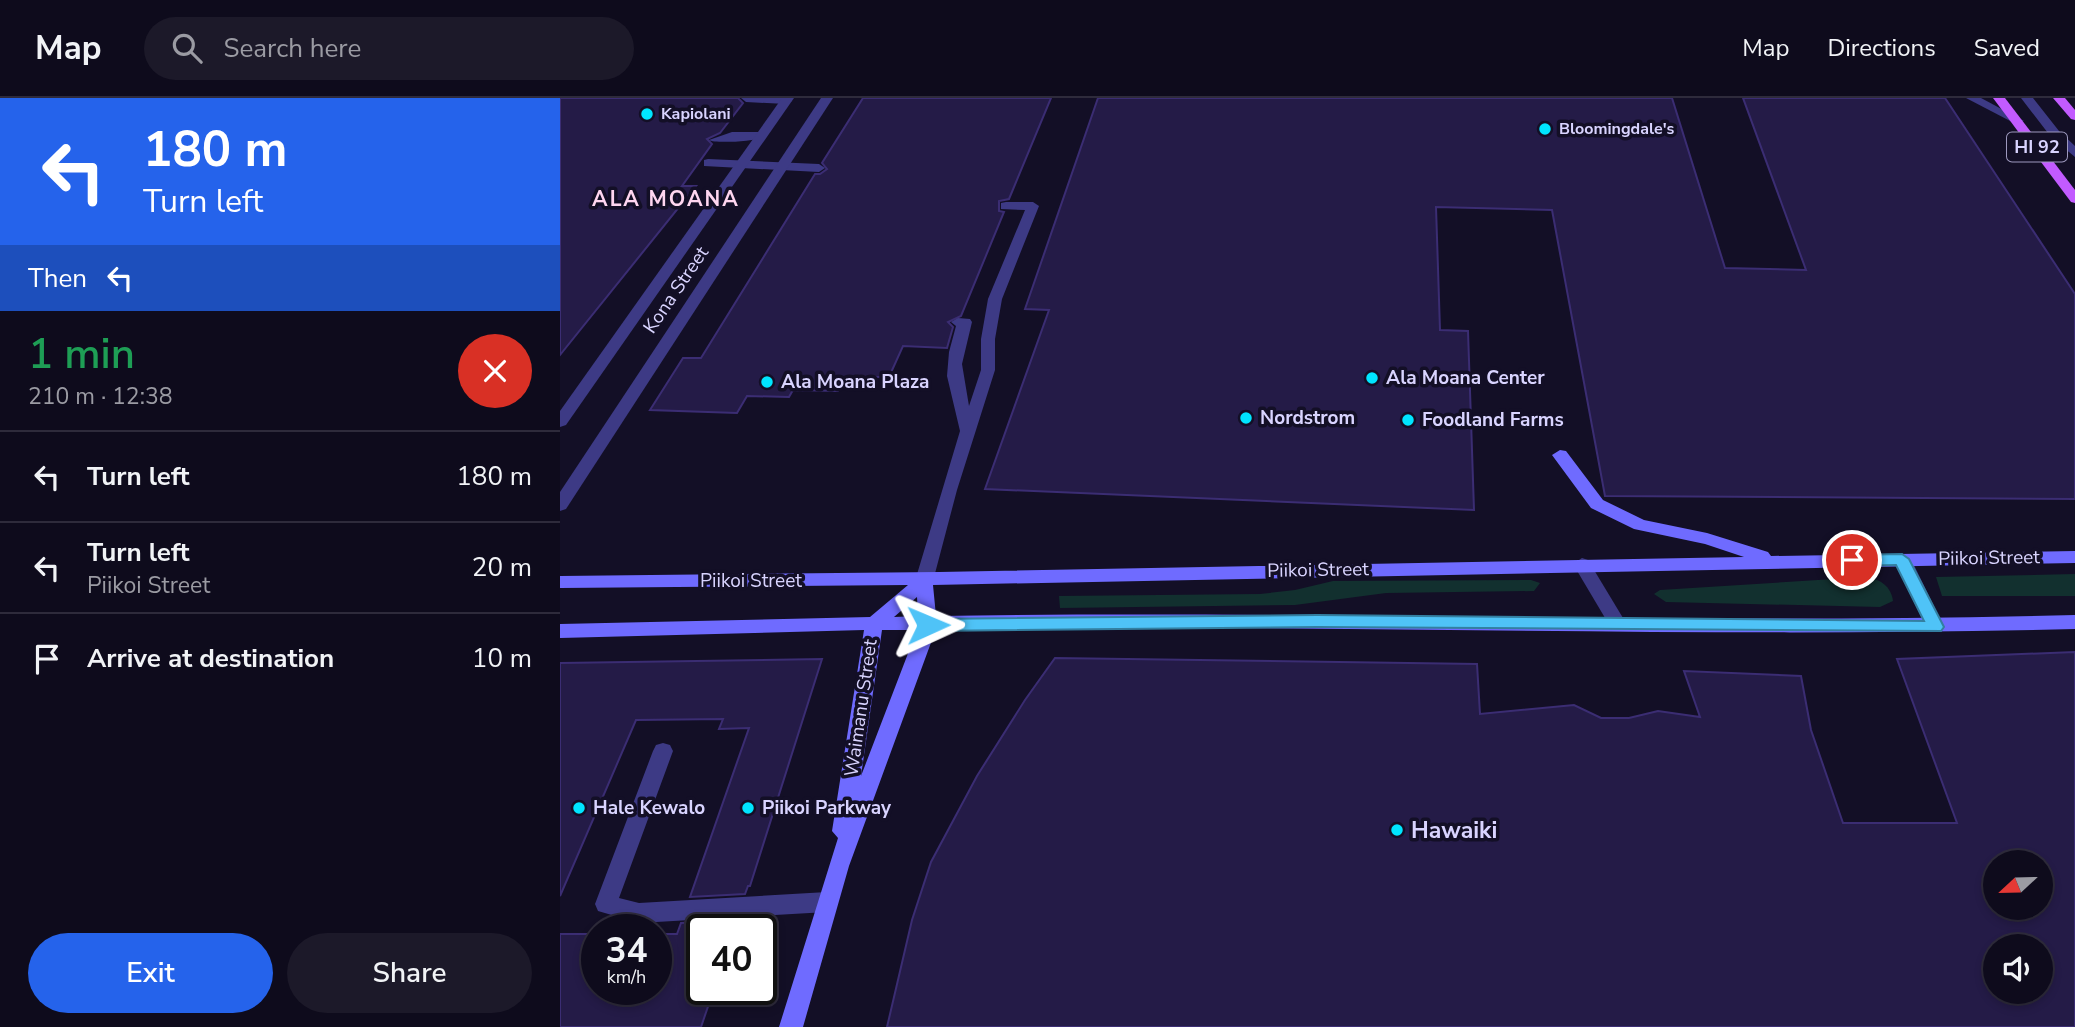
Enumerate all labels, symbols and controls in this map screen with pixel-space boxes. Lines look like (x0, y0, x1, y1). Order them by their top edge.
search box (144, 17, 634, 80)
text: Map (35, 26, 102, 71)
icon: search (168, 29, 206, 67)
text: Search here (224, 31, 361, 66)
text: Map (1742, 32, 1789, 64)
text: Directions (1827, 32, 1936, 64)
text: Saved (1974, 32, 2040, 64)
place label: Kapiolani (661, 103, 731, 125)
marker: Kapiolani (639, 106, 655, 122)
text: 180 m (143, 116, 287, 183)
place label: Bloomingdale's (1559, 118, 1675, 140)
marker: Bloomingdale's (1537, 121, 1553, 137)
icon: left (28, 126, 119, 217)
road number: HI 92 (2007, 132, 2067, 162)
text: Turn left (143, 180, 263, 223)
district label: ALA MOANA (592, 185, 740, 213)
street label: Kona Street (637, 241, 715, 339)
icon: left (101, 259, 139, 297)
text: Then (28, 261, 87, 296)
text: 1 min (28, 326, 135, 383)
button: close (458, 334, 532, 408)
place label: Ala Moana Center (1386, 365, 1545, 391)
place label: Ala Moana Plaza (781, 369, 929, 395)
marker: Ala Moana Center (1364, 370, 1380, 386)
marker: Ala Moana Plaza (759, 374, 775, 390)
text: 210 m · 12:38 (28, 381, 173, 412)
place label: Nordstrom (1260, 405, 1355, 431)
place label: Foodland Farms (1422, 407, 1564, 433)
marker: Nordstrom (1238, 410, 1254, 426)
marker: Foodland Farms (1400, 412, 1416, 428)
icon: left (28, 458, 66, 496)
text: Turn left (87, 459, 190, 494)
text: 180 m (456, 459, 532, 494)
pin (1822, 530, 1882, 590)
text: Turn left (87, 535, 190, 570)
icon: arrive (1833, 541, 1871, 579)
street label: Piikoi Street (1938, 544, 2040, 572)
icon: left (28, 549, 66, 587)
text: 20 m (472, 550, 532, 585)
street label: Piikoi Street (1267, 556, 1369, 584)
street label: Piikoi Street (700, 568, 802, 594)
text: Piikoi Street (87, 570, 210, 601)
position arrow (891, 588, 965, 662)
street label: Waimanu Street (838, 637, 884, 779)
icon: arrive (28, 640, 66, 678)
text: Arrive at destination (87, 641, 334, 676)
text: 10 m (472, 641, 532, 676)
place label: Hale Kewalo (593, 795, 705, 821)
place label: Piikoi Parkway (762, 795, 892, 821)
marker: Hale Kewalo (571, 800, 587, 816)
marker: Piikoi Parkway (740, 800, 756, 816)
place label: Hawaiki (1411, 815, 1497, 846)
marker: Hawaiki (1389, 822, 1405, 838)
north arrow (1983, 850, 2053, 920)
map controls (1983, 850, 2053, 1004)
speed limit sign: 40 (686, 914, 777, 1005)
text: 34 (605, 927, 648, 974)
button: Exit (28, 933, 273, 1013)
button: Share (287, 933, 532, 1013)
button: sound (1983, 934, 2053, 1004)
text: km/h (607, 965, 646, 989)

